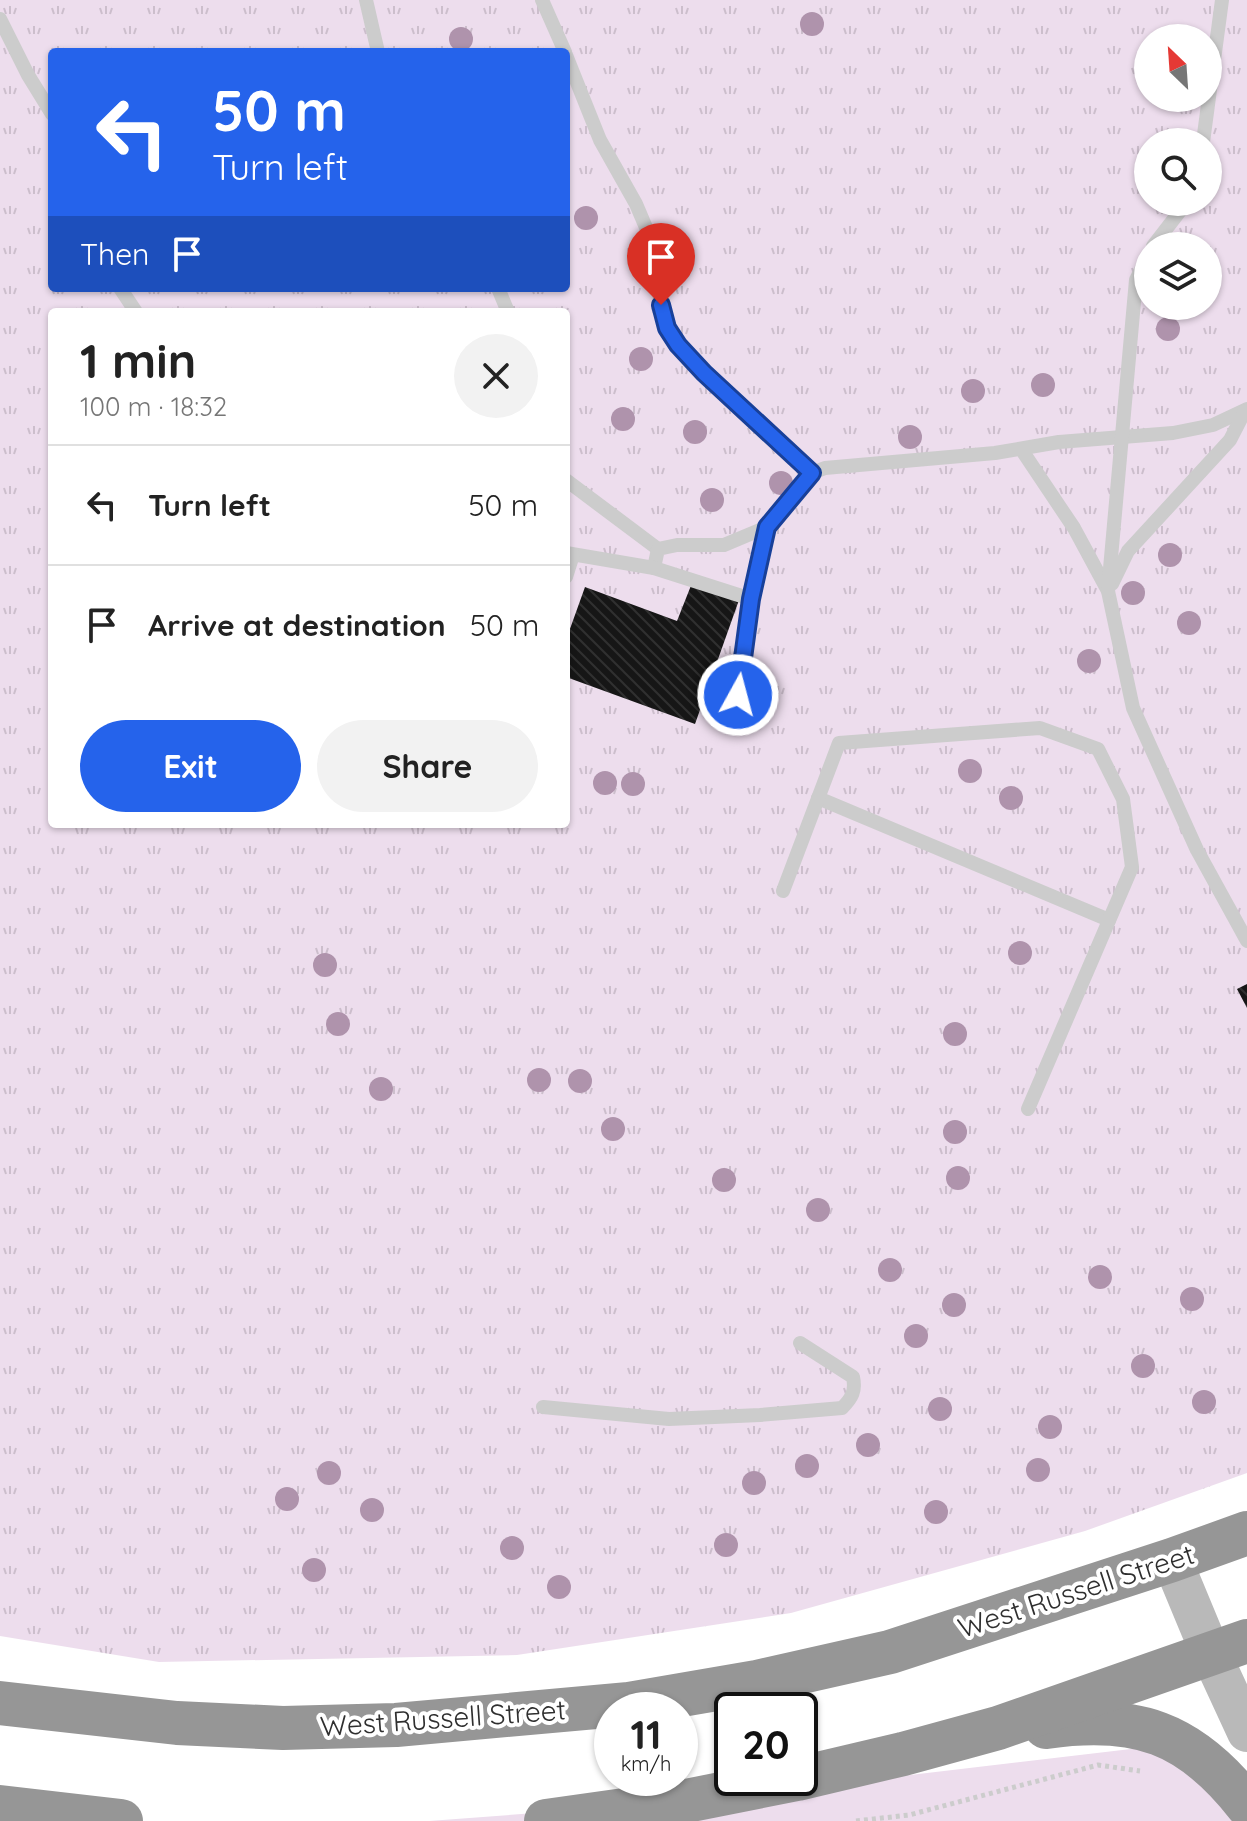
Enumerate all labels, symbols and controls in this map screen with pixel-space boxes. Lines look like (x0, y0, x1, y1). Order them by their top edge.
north arrow (1134, 24, 1222, 112)
map controls (1134, 24, 1222, 320)
text: 50 m (212, 75, 346, 145)
icon: left (80, 80, 184, 184)
button: search (1134, 128, 1222, 216)
text: Turn left (212, 144, 348, 189)
pin (627, 223, 695, 305)
icon: arrive (165, 232, 209, 276)
button: layers (1134, 232, 1222, 320)
text: Then (80, 235, 149, 273)
icon: arrive (639, 235, 683, 279)
text: 1 min (80, 330, 196, 390)
button: close (454, 334, 538, 418)
text: 100 m · 18:32 (80, 390, 227, 423)
icon: left (80, 483, 124, 527)
text: Turn left (148, 486, 271, 524)
text: 50 m (468, 486, 538, 524)
icon: arrive (80, 603, 124, 647)
text: Arrive at destination (148, 606, 446, 644)
text: 50 m (470, 606, 539, 644)
position arrow (696, 653, 780, 737)
button: Exit (80, 720, 301, 812)
button: Share (317, 720, 538, 812)
street label: West Russell Street (953, 1536, 1198, 1645)
street label: West Russell Street (319, 1691, 567, 1744)
speed limit sign: 20 (714, 1692, 818, 1796)
text: 11 (630, 1709, 662, 1759)
text: km/h (621, 1751, 671, 1776)

